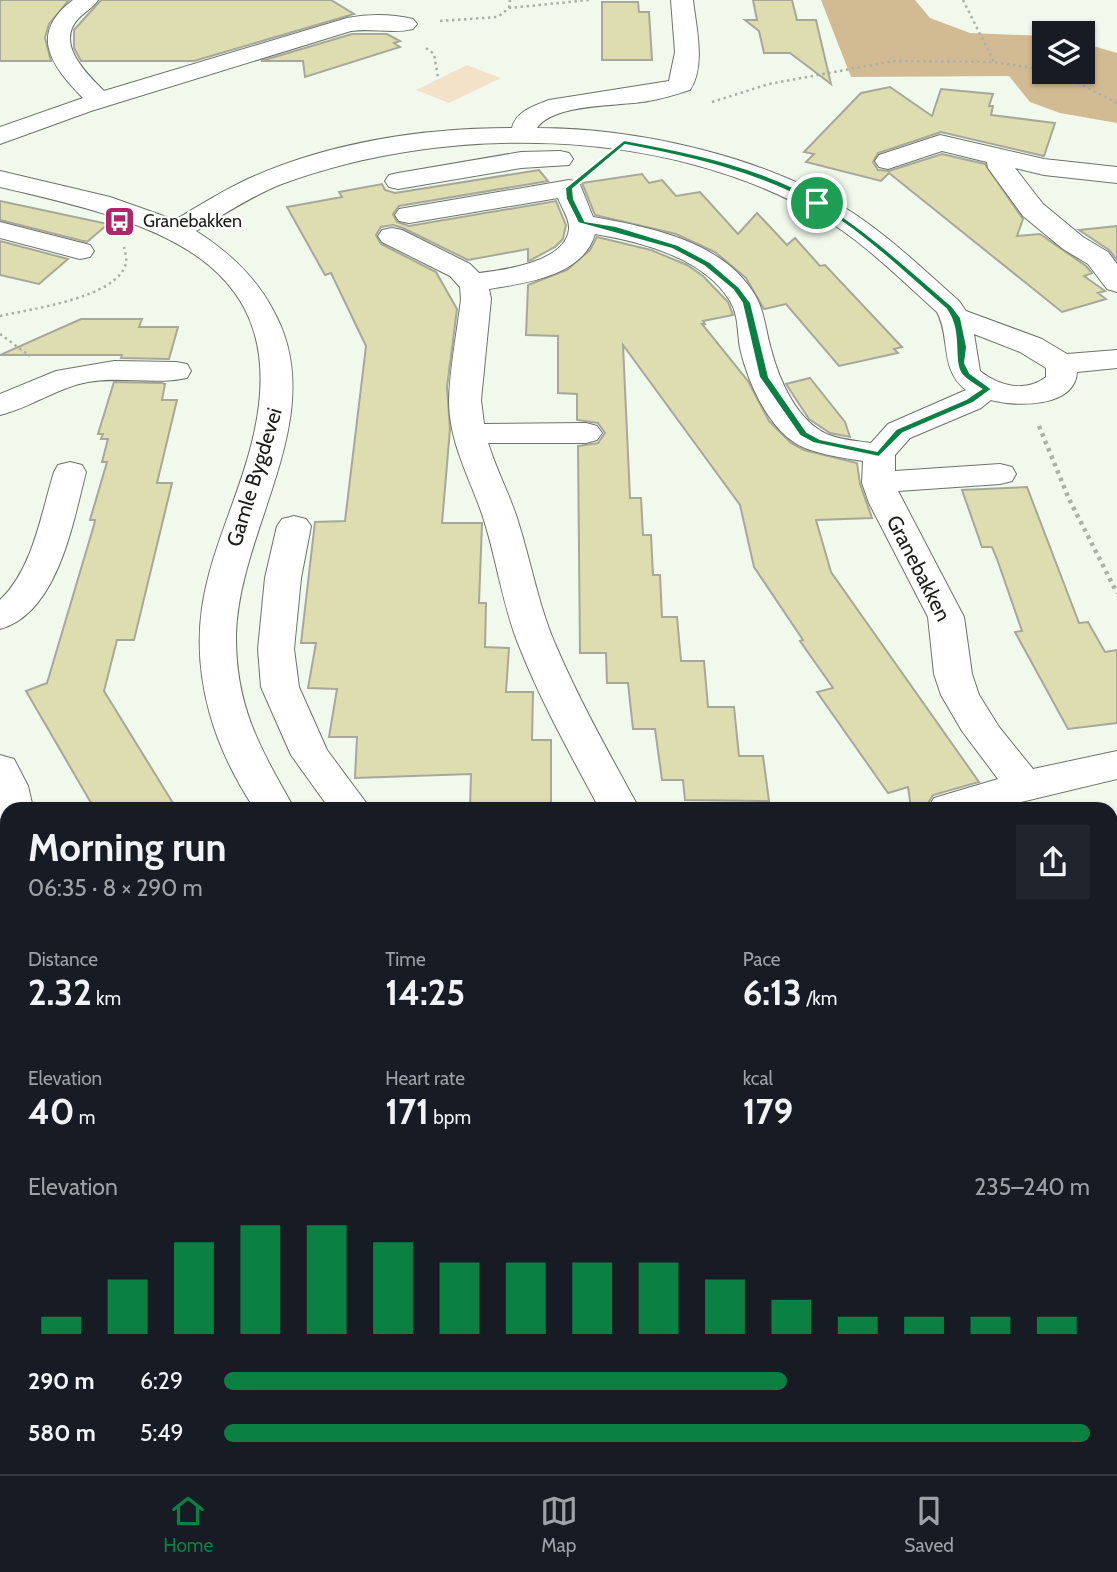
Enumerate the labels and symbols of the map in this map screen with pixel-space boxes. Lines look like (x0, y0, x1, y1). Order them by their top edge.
pin (787, 173, 847, 233)
bus stop icon: Granebakken (103, 204, 137, 238)
place label: Granebakken (143, 210, 242, 232)
street label: Gamle Bygdevei (221, 405, 287, 549)
street label: Granebakken (882, 511, 956, 625)

